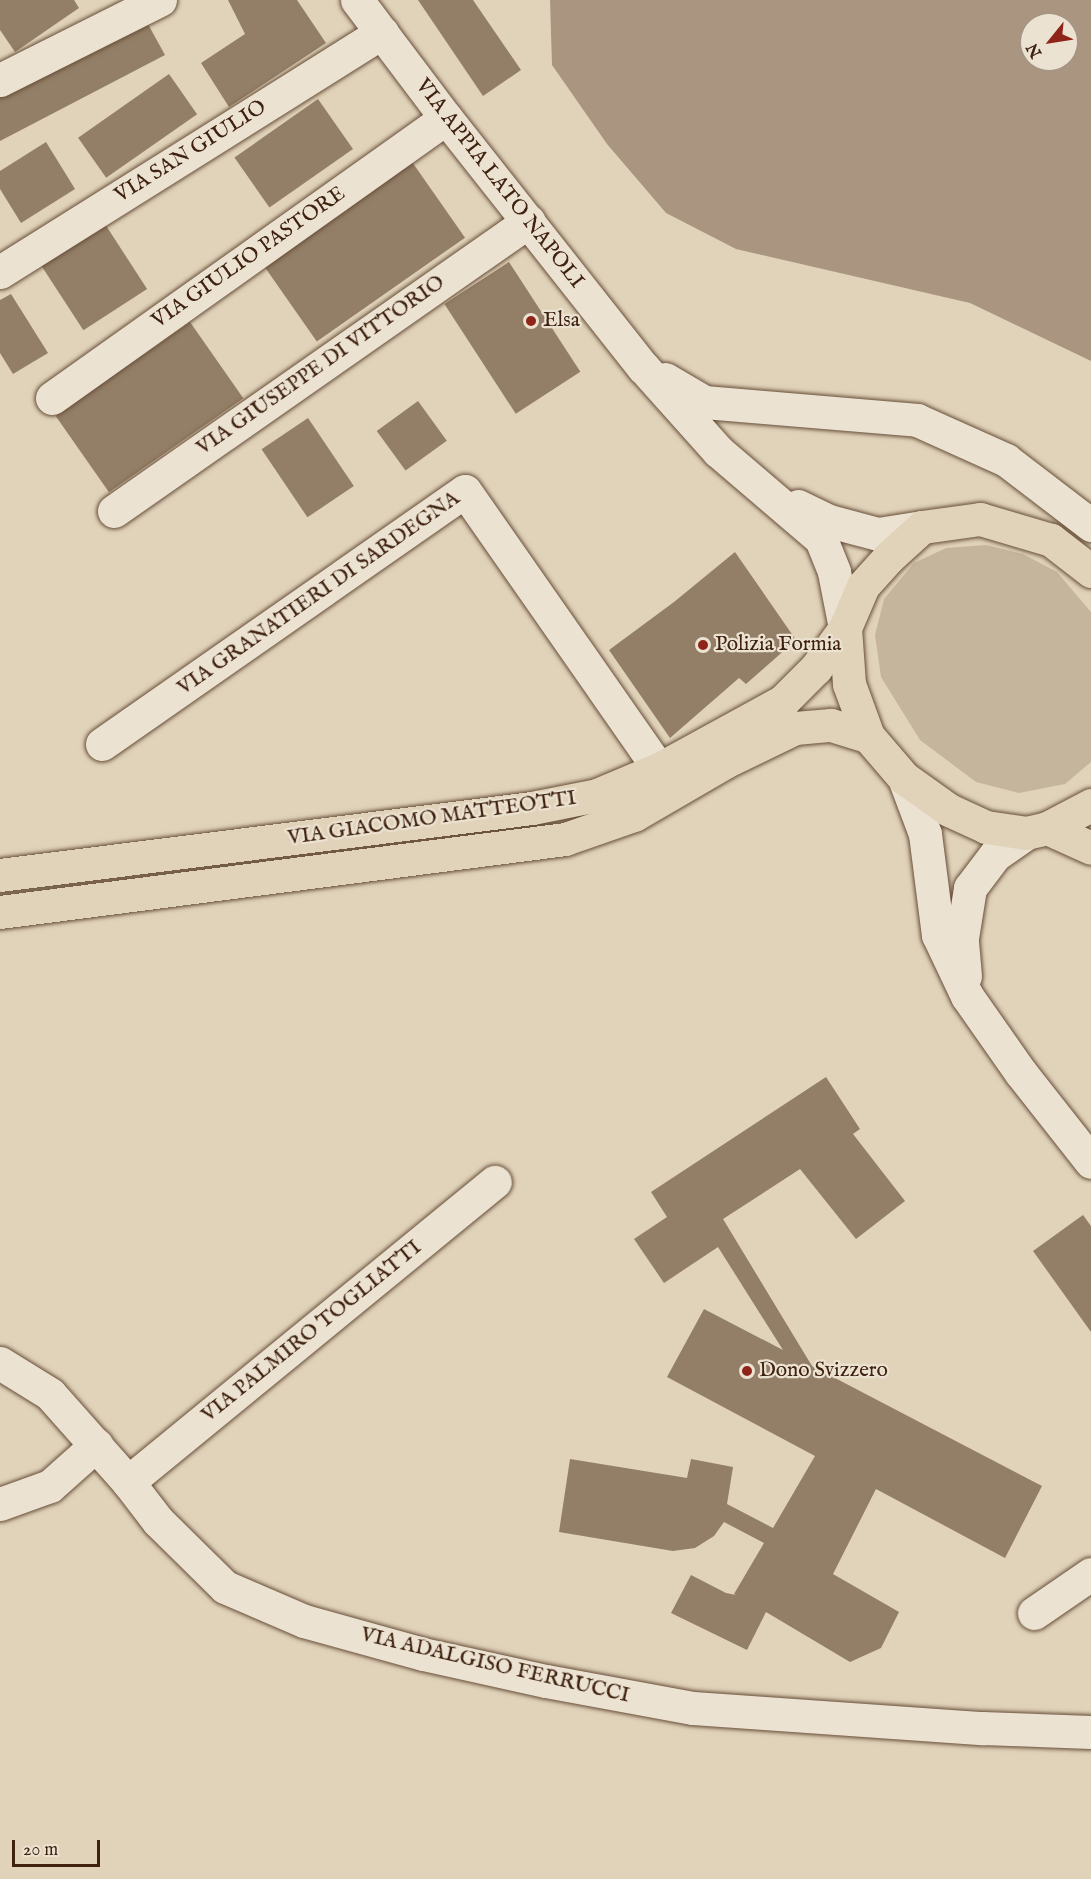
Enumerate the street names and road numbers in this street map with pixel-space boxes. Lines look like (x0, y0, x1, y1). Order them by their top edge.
street label: VIA APPIA LATO NAPOLI (409, 74, 589, 294)
street label: VIA SAN GIULIO (111, 95, 271, 209)
street label: VIA GIULIO PASTORE (147, 182, 351, 334)
street label: VIA GIUSEPPE DI VITTORIO (192, 271, 450, 461)
street label: VIA GRANATIERI DI SARDEGNA (173, 487, 465, 701)
street label: VIA GIACOMO MATTEOTTI (286, 786, 578, 852)
street label: VIA PALMIRO TOGLIATTI (197, 1236, 427, 1428)
street label: VIA ADALGISO FERRUCCI (358, 1623, 632, 1709)

